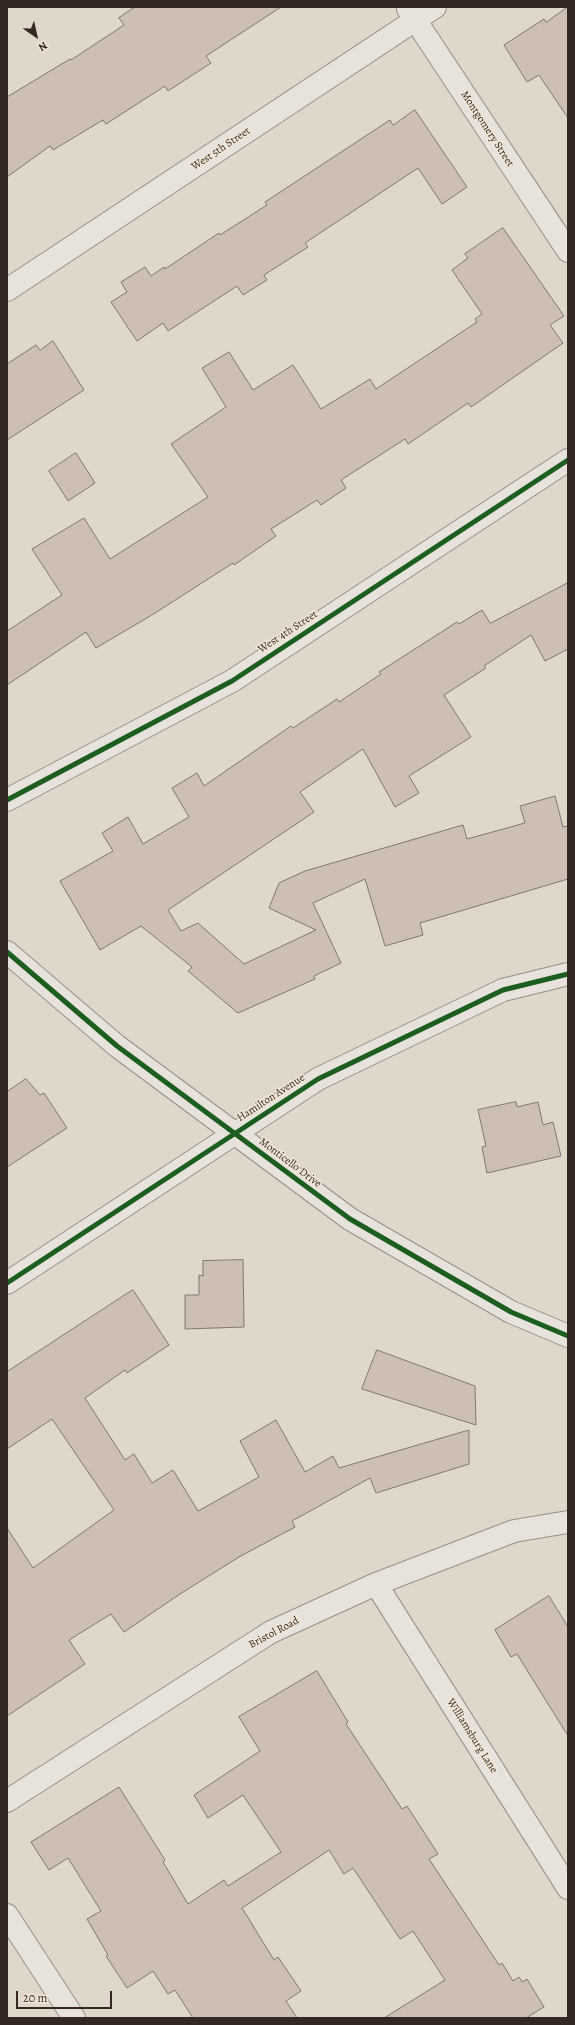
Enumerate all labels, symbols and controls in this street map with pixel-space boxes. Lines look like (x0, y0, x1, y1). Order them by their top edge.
north arrow (16, 16, 56, 56)
text: N (35, 38, 51, 55)
street label: Montgomery Street (458, 89, 516, 169)
street label: West 5th Street (189, 125, 253, 173)
street label: West 4th Street (256, 608, 320, 656)
street label: Hamilton Avenue (235, 1071, 307, 1125)
street label: Monticello Drive (256, 1135, 324, 1191)
street label: Bristol Road (247, 1614, 301, 1652)
street label: Williamsburg Lane (444, 1696, 500, 1776)
scale bar (18, 1983, 114, 2009)
text: 20 m (23, 1990, 47, 2006)

